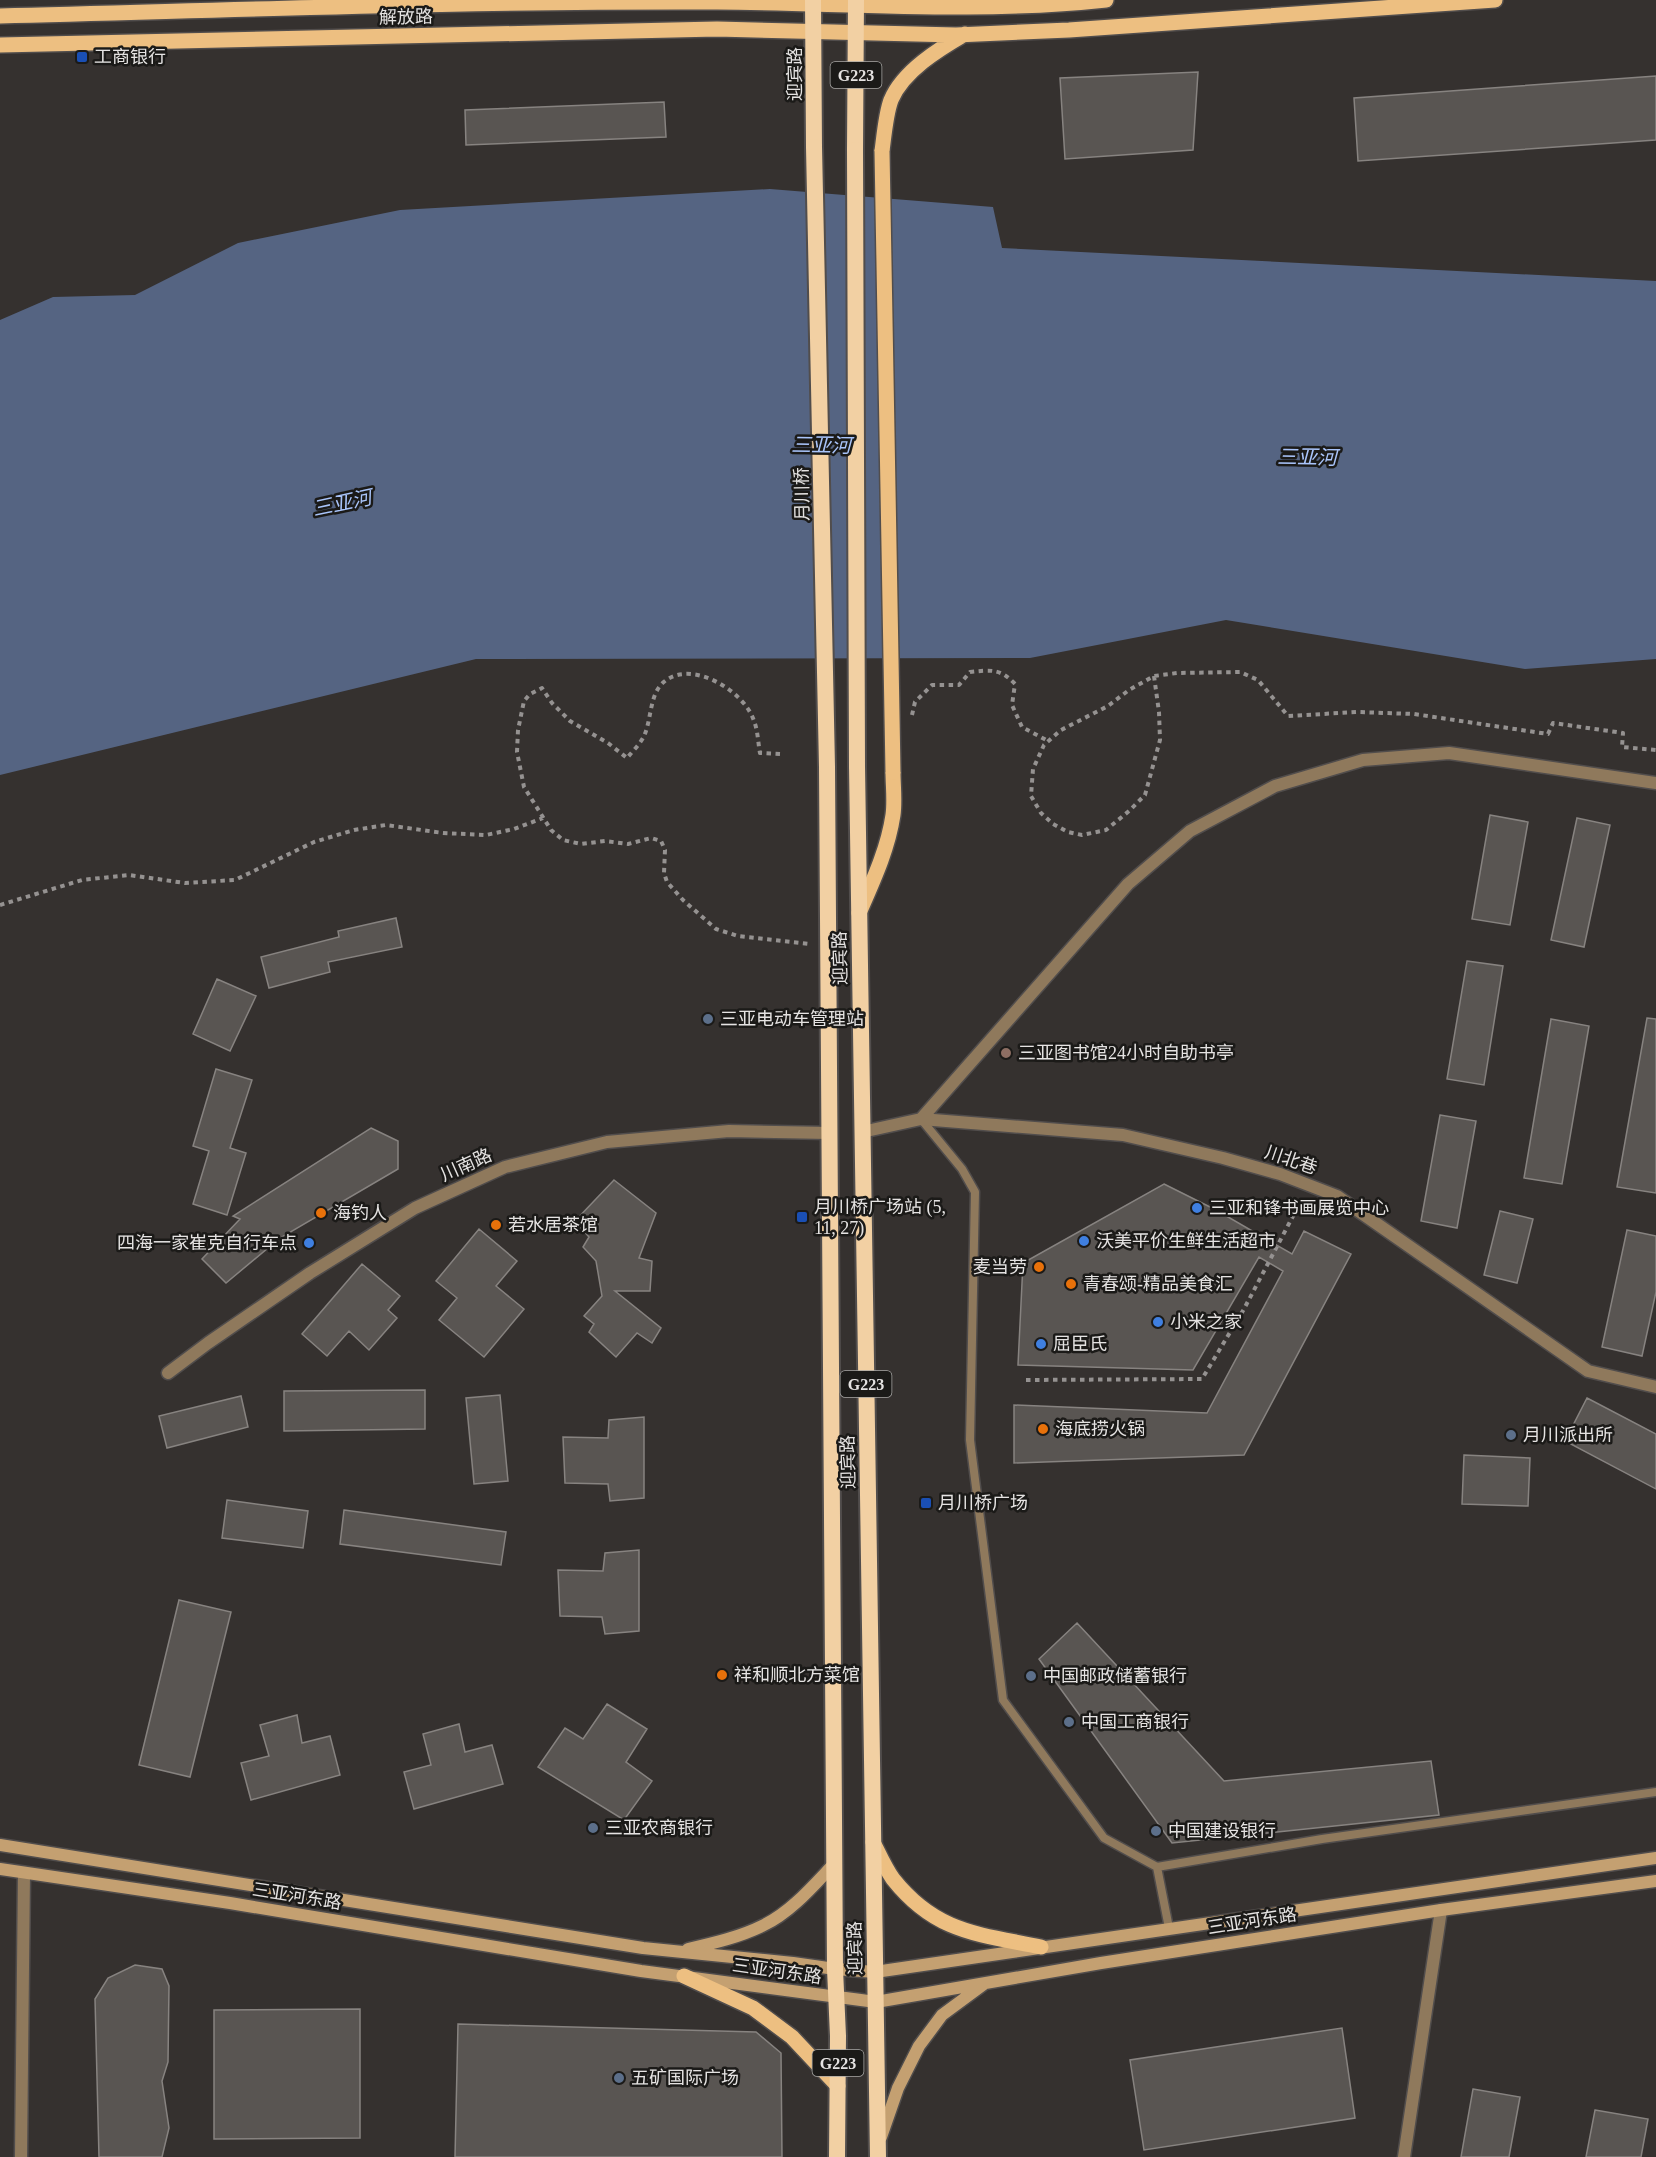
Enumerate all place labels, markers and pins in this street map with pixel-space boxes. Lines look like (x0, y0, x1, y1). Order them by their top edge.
place label: 工商银行 (94, 47, 166, 67)
marker: 工商银行 (75, 50, 89, 64)
place label: 三亚电动车管理站 (720, 1009, 864, 1029)
marker: 三亚电动车管理站 (701, 1012, 715, 1026)
place label: 三亚图书馆24小时自助书亭 (1018, 1043, 1234, 1063)
marker: 三亚图书馆24小时自助书亭 (999, 1046, 1013, 1060)
place label: 月川桥广场站 (5, 11, 27) (814, 1197, 946, 1239)
place label: 三亚和锋书画展览中心 (1209, 1198, 1389, 1218)
marker: 三亚和锋书画展览中心 (1190, 1201, 1204, 1215)
place label: 海钓人 (333, 1203, 387, 1223)
marker: 海钓人 (314, 1206, 328, 1220)
marker: 月川桥广场站 (5, 11, 27) (795, 1210, 809, 1224)
place label: 若水居茶馆 (508, 1215, 598, 1235)
marker: 若水居茶馆 (489, 1218, 503, 1232)
place label: 沃美平价生鲜生活超市 (1096, 1231, 1276, 1251)
place label: 四海一家崔克自行车点 (117, 1233, 297, 1253)
marker: 沃美平价生鲜生活超市 (1077, 1234, 1091, 1248)
marker: 四海一家崔克自行车点 (302, 1236, 316, 1250)
place label: 麦当劳 (973, 1257, 1027, 1277)
marker: 麦当劳 (1032, 1260, 1046, 1274)
place label: 青春颂-精品美食汇 (1083, 1274, 1233, 1294)
marker: 青春颂-精品美食汇 (1064, 1277, 1078, 1291)
place label: 小米之家 (1170, 1312, 1242, 1332)
marker: 小米之家 (1151, 1315, 1165, 1329)
place label: 屈臣氏 (1053, 1334, 1107, 1354)
marker: 屈臣氏 (1034, 1337, 1048, 1351)
place label: 海底捞火锅 (1055, 1419, 1145, 1439)
marker: 海底捞火锅 (1036, 1422, 1050, 1436)
place label: 月川派出所 (1523, 1425, 1613, 1445)
marker: 月川派出所 (1504, 1428, 1518, 1442)
place label: 月川桥广场 (938, 1493, 1028, 1513)
marker: 月川桥广场 (919, 1496, 933, 1510)
place label: 祥和顺北方菜馆 (734, 1665, 860, 1685)
place label: 中国邮政储蓄银行 (1043, 1666, 1187, 1686)
marker: 祥和顺北方菜馆 (715, 1668, 729, 1682)
marker: 中国邮政储蓄银行 (1024, 1669, 1038, 1683)
place label: 中国工商银行 (1081, 1712, 1189, 1732)
marker: 中国工商银行 (1062, 1715, 1076, 1729)
place label: 三亚农商银行 (605, 1818, 713, 1838)
marker: 三亚农商银行 (586, 1821, 600, 1835)
place label: 中国建设银行 (1168, 1821, 1276, 1841)
marker: 中国建设银行 (1149, 1824, 1163, 1838)
place label: 五矿国际广场 (631, 2068, 739, 2088)
marker: 五矿国际广场 (612, 2071, 626, 2085)

